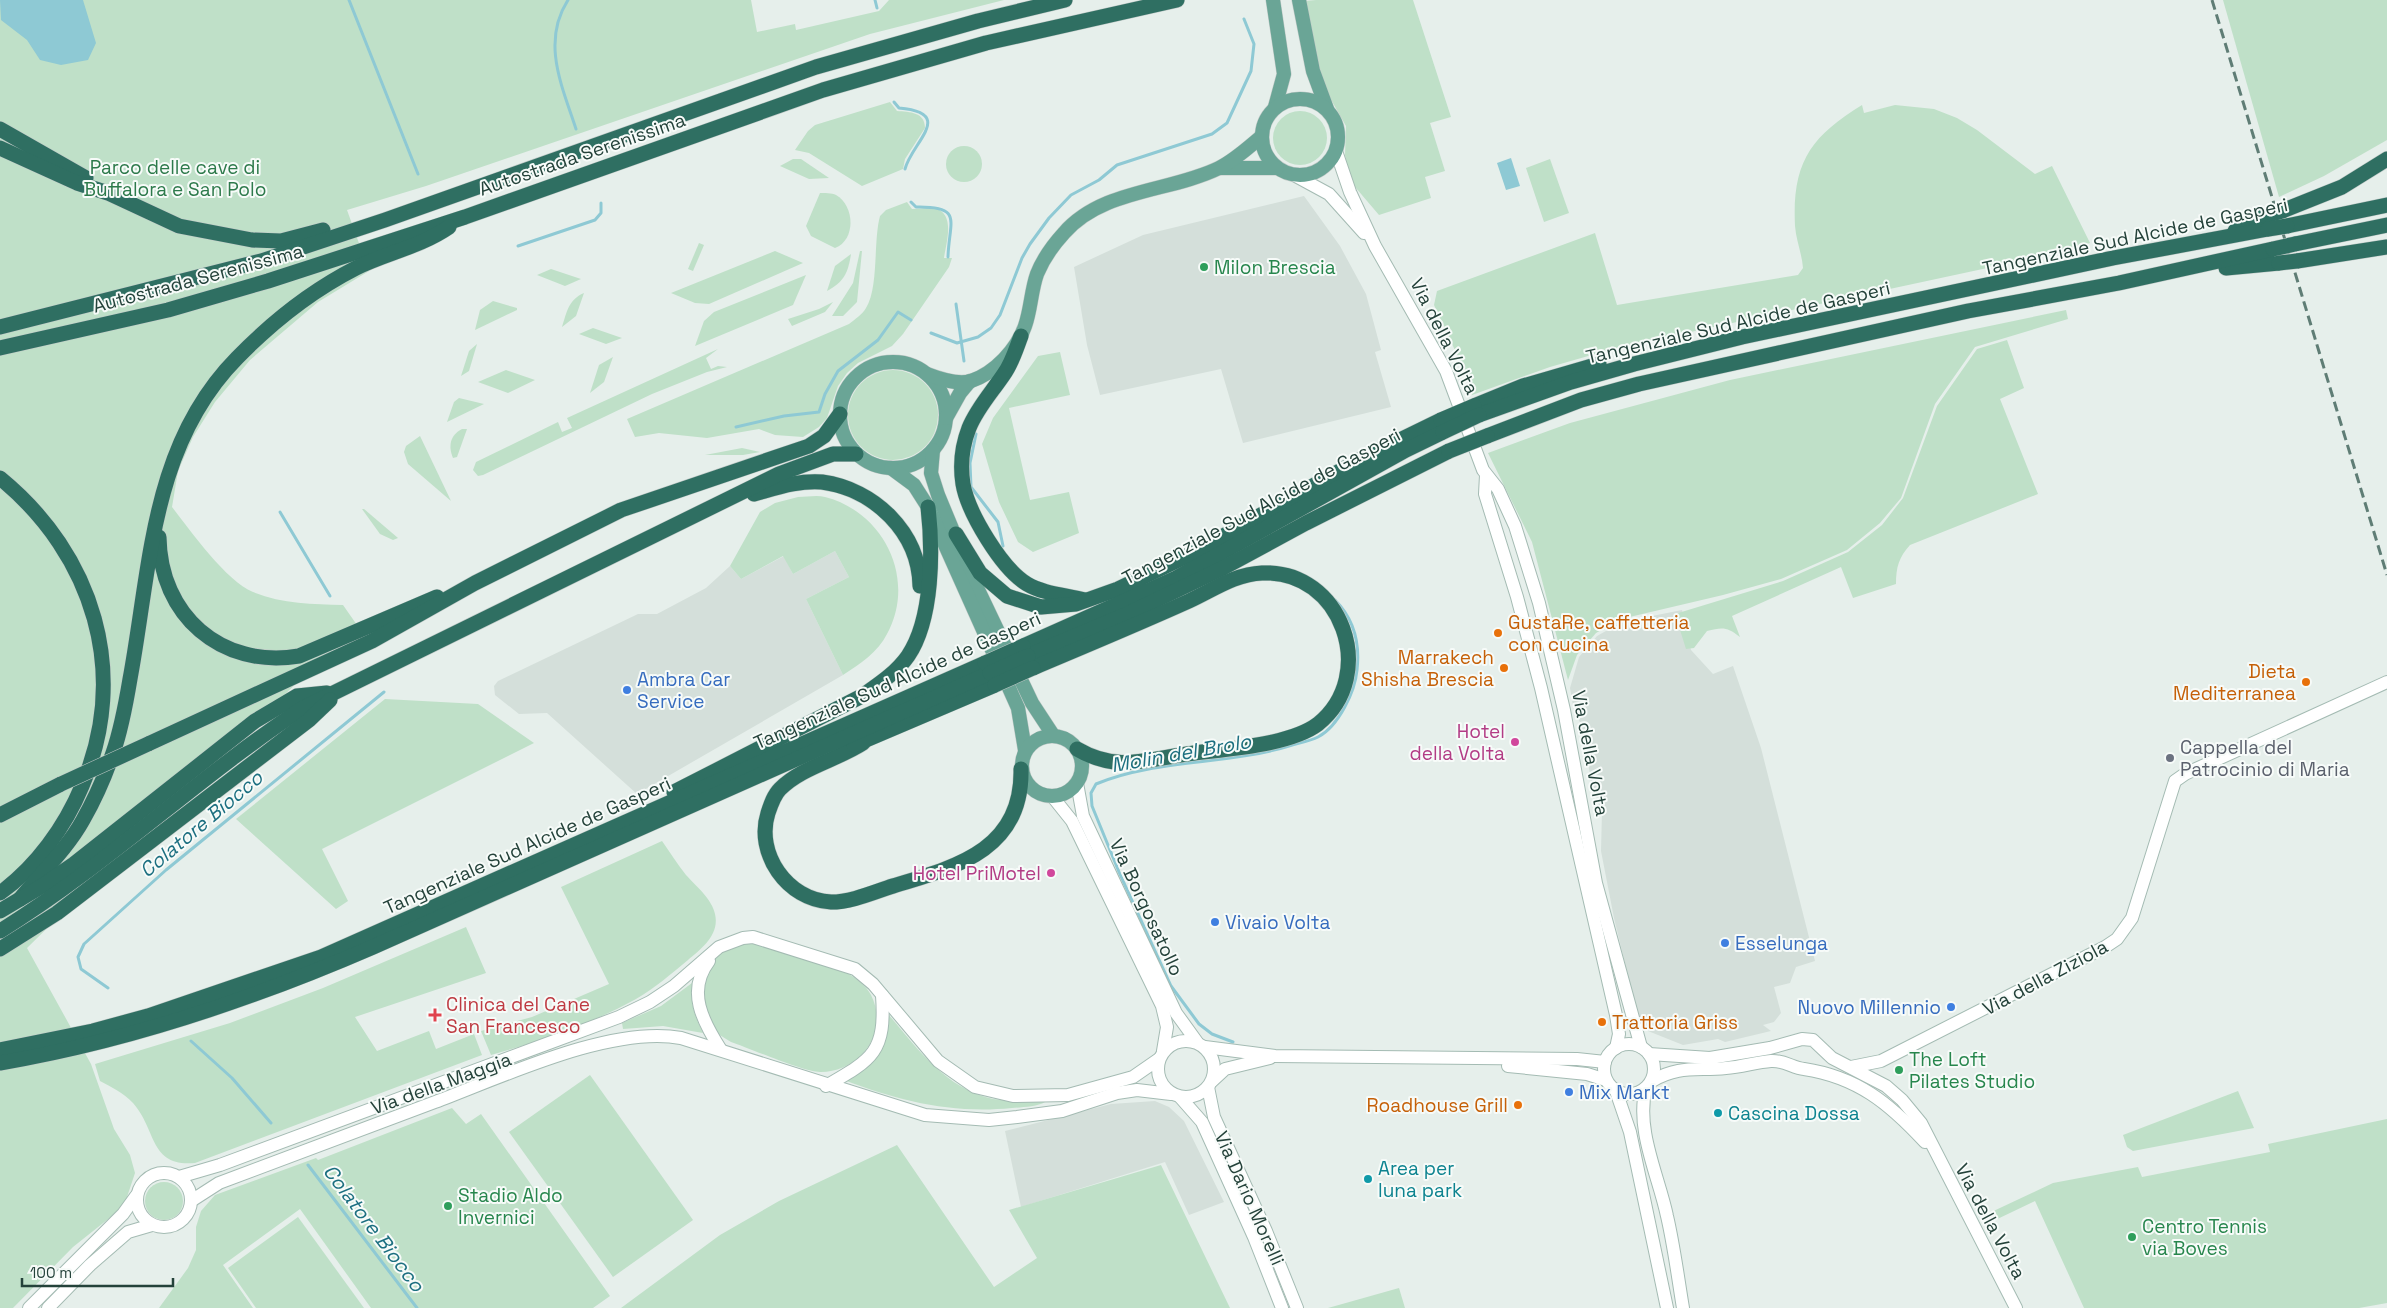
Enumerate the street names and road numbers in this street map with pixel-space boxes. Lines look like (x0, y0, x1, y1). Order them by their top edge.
street label: Autostrada Serenissima (475, 107, 689, 202)
street label: Tangenziale Sud Alcide de Gasperi (1980, 192, 2290, 281)
street label: Autostrada Serenissima (90, 238, 306, 319)
street label: Via della Volta (1404, 274, 1485, 399)
street label: Tangenziale Sud Alcide de Gasperi (1583, 275, 1893, 370)
street label: Tangenziale Sud Alcide de Gasperi (1118, 422, 1405, 591)
street label: Tangenziale Sud Alcide de Gasperi (750, 606, 1045, 755)
street label: Via della Volta (1566, 688, 1615, 818)
street label: Tangenziale Sud Alcide de Gasperi (380, 771, 675, 920)
street label: Via Borgosatollo (1104, 835, 1189, 980)
street label: Via della Ziziola (1978, 934, 2112, 1021)
street label: Via della Maggia (367, 1046, 515, 1121)
street label: Via Dario Morelli (1209, 1127, 1290, 1269)
street label: Via della Volta (1950, 1159, 2032, 1284)

